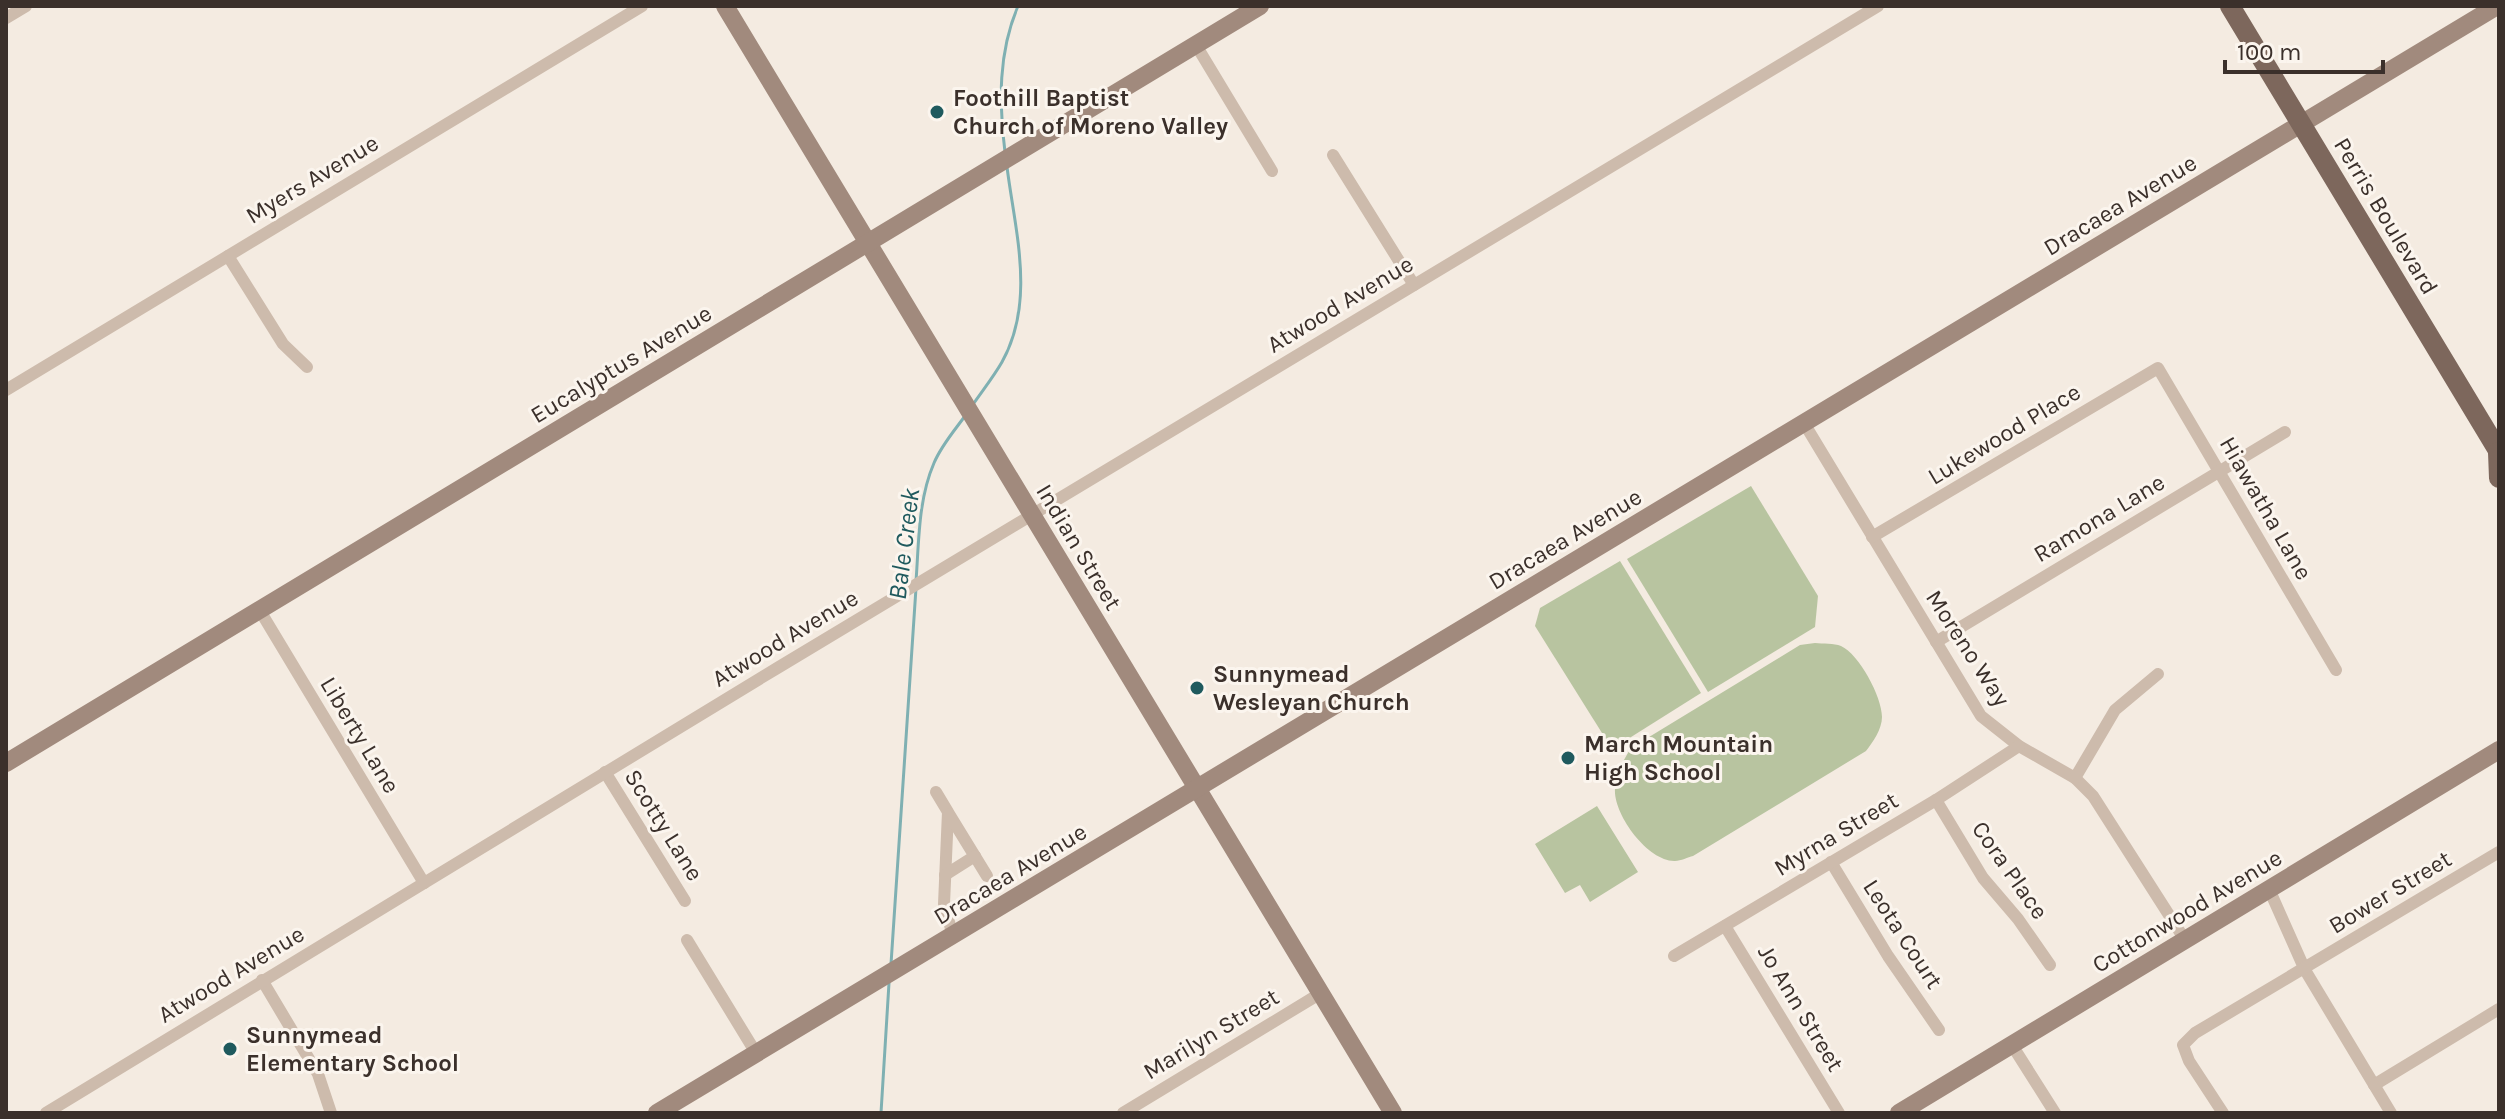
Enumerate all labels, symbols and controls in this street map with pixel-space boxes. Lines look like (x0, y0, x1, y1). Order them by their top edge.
scale bar (2225, 24, 2383, 74)
text: 100 m (2237, 38, 2302, 66)
place label: Foothill Baptist Church of Moreno Valley (953, 84, 1228, 140)
marker: Foothill Baptist Church of Moreno Valley (928, 103, 946, 121)
street label: Myers Avenue (241, 128, 383, 230)
street label: Perris Boulevard (2328, 132, 2444, 300)
street label: Dracaea Avenue (2038, 148, 2202, 262)
street label: Atwood Avenue (1262, 249, 1418, 359)
street label: Eucalyptus Avenue (525, 299, 717, 429)
street label: Lukewood Place (1923, 377, 2085, 491)
street label: Hiawatha Lane (2214, 431, 2318, 585)
street label: Ramona Lane (2028, 468, 2170, 568)
street label: Indian Street (1030, 479, 1128, 615)
street label: Dracaea Avenue (1483, 482, 1647, 596)
water label: Bale Creek (882, 486, 926, 602)
street label: Atwood Avenue (707, 583, 863, 693)
street label: Moreno Way (1920, 585, 2016, 711)
place label: Sunnymead Wesleyan Church (1213, 660, 1410, 716)
street label: Liberty Lane (314, 672, 406, 798)
marker: Sunnymead Wesleyan Church (1188, 679, 1206, 697)
place label: March Mountain High School (1584, 730, 1773, 786)
marker: March Mountain High School (1559, 749, 1577, 767)
street label: Scotty Lane (619, 764, 709, 886)
street label: Myrna Street (1769, 786, 1903, 882)
street label: Cora Place (1966, 816, 2054, 924)
street label: Dracaea Avenue (928, 817, 1092, 931)
street label: Cottonwood Avenue (2087, 843, 2287, 979)
street label: Bower Street (2324, 844, 2456, 940)
street label: Leota Court (1857, 874, 1949, 994)
street label: Atwood Avenue (153, 919, 309, 1029)
street label: Jo Ann Street (1752, 940, 1850, 1076)
street label: Marilyn Street (1138, 983, 1284, 1085)
place label: Sunnymead Elementary School (246, 1021, 459, 1077)
marker: Sunnymead Elementary School (221, 1040, 239, 1058)

